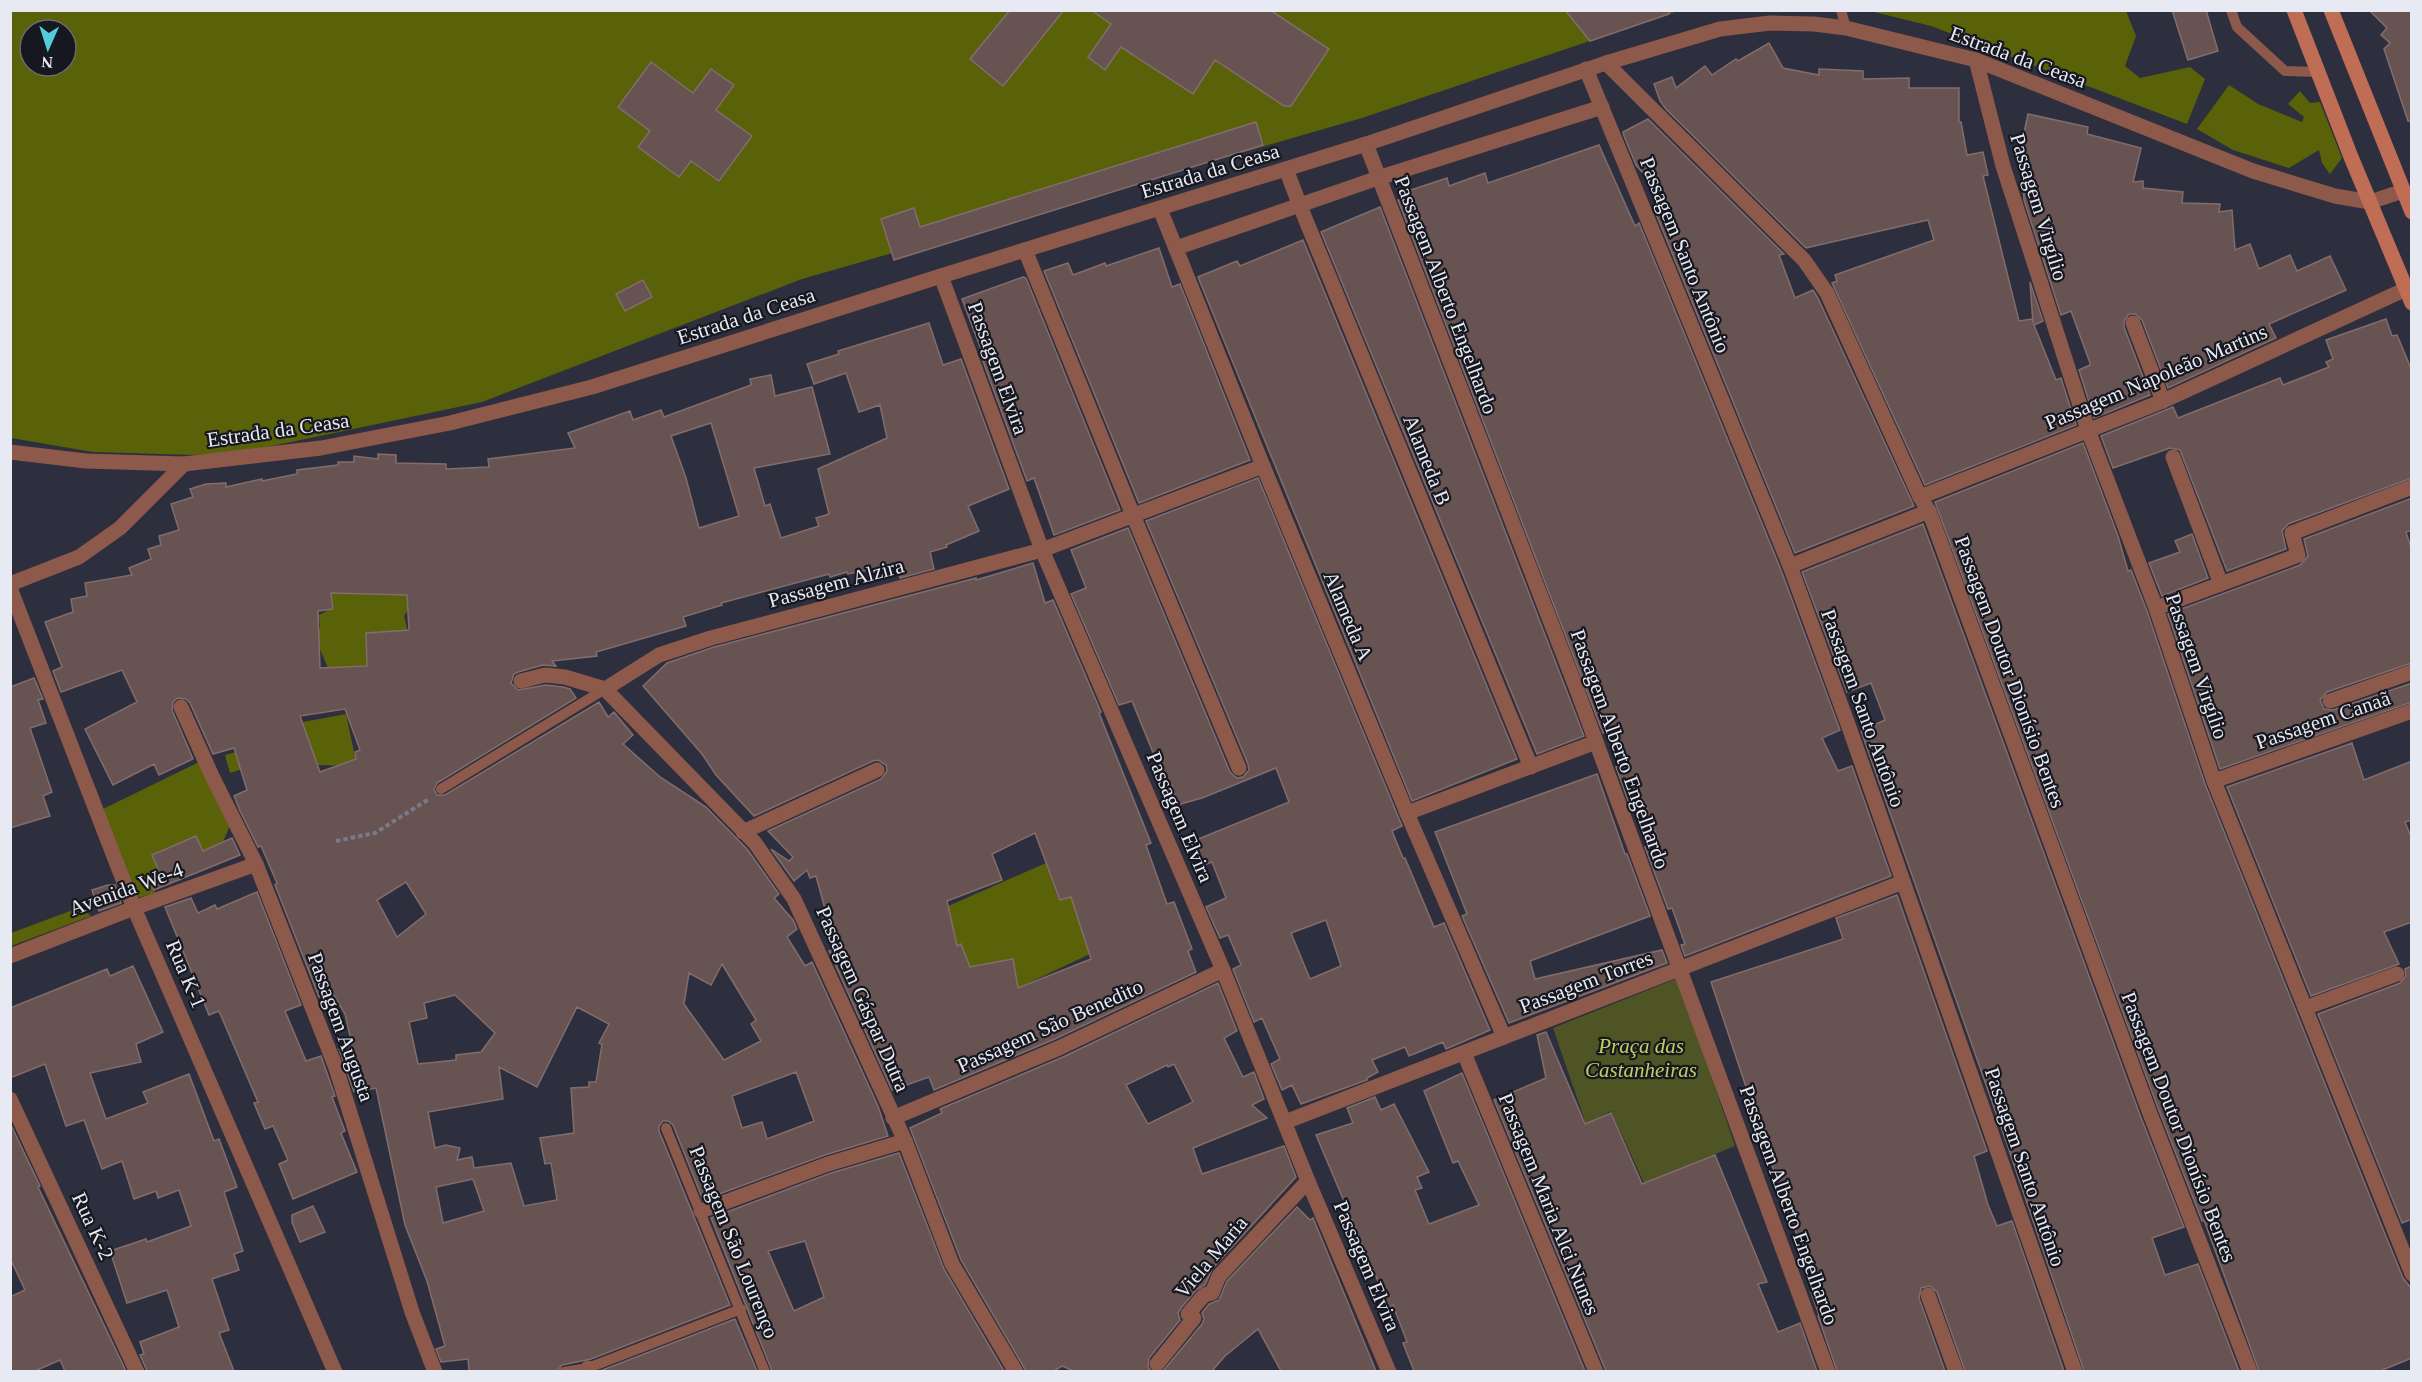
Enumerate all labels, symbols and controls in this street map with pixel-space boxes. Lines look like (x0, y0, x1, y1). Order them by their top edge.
north arrow (18, 18, 78, 78)
street label: Estrada da Ceasa (1947, 21, 2090, 93)
text: N (41, 54, 53, 71)
street label: Passagem Virgílio (2005, 131, 2073, 283)
street label: Estrada da Ceasa (1138, 138, 1283, 203)
street label: Passagem Santo Antônio (1635, 154, 1735, 356)
street label: Passagem Alberto Engelhardo (1389, 173, 1503, 417)
street label: Estrada da Ceasa (674, 282, 819, 350)
street label: Passagem Elvira (963, 298, 1033, 438)
street label: Passagem Napoleão Martins (2041, 319, 2271, 435)
street label: Estrada da Ceasa (205, 408, 351, 452)
street label: Alameda B (1398, 411, 1456, 509)
street label: Passagem Doutor Dionísio Bentes (1950, 533, 2070, 811)
street label: Passagem Alzira (766, 553, 907, 613)
street label: Alameda A (1318, 568, 1378, 665)
street label: Passagem Virgílio (2161, 590, 2233, 742)
street label: Passagem Santo Antônio (1816, 606, 1910, 810)
street label: Passagem Alberto Engelhardo (1565, 626, 1675, 872)
street label: Passagem Canaã (2253, 686, 2394, 754)
street label: Passagem Elvira (1142, 748, 1219, 886)
street label: Avenida We-4 (66, 857, 187, 921)
street label: Passagem Gáspar Dutra (811, 902, 915, 1096)
street label: Rua K-1 (161, 936, 211, 1012)
street label: Passagem Torres (1516, 946, 1656, 1018)
street label: Passagem Augusta (303, 949, 379, 1105)
street label: Passagem São Benedito (953, 974, 1147, 1078)
street label: Passagem Doutor Dionísio Bentes (2116, 988, 2242, 1266)
park label: Praça das Castanheiras (1585, 1034, 1697, 1082)
street label: Passagem Santo Antônio (1980, 1064, 2070, 1270)
street label: Passagem Alberto Engelhardo (1734, 1082, 1844, 1328)
street label: Passagem Maria Alci Nunes (1493, 1089, 1605, 1319)
street label: Passagem São Lourenço (684, 1142, 784, 1342)
street label: Rua K-2 (67, 1188, 119, 1264)
street label: Passagem Elvira (1329, 1197, 1406, 1335)
street label: Viela Maria (1170, 1211, 1253, 1303)

